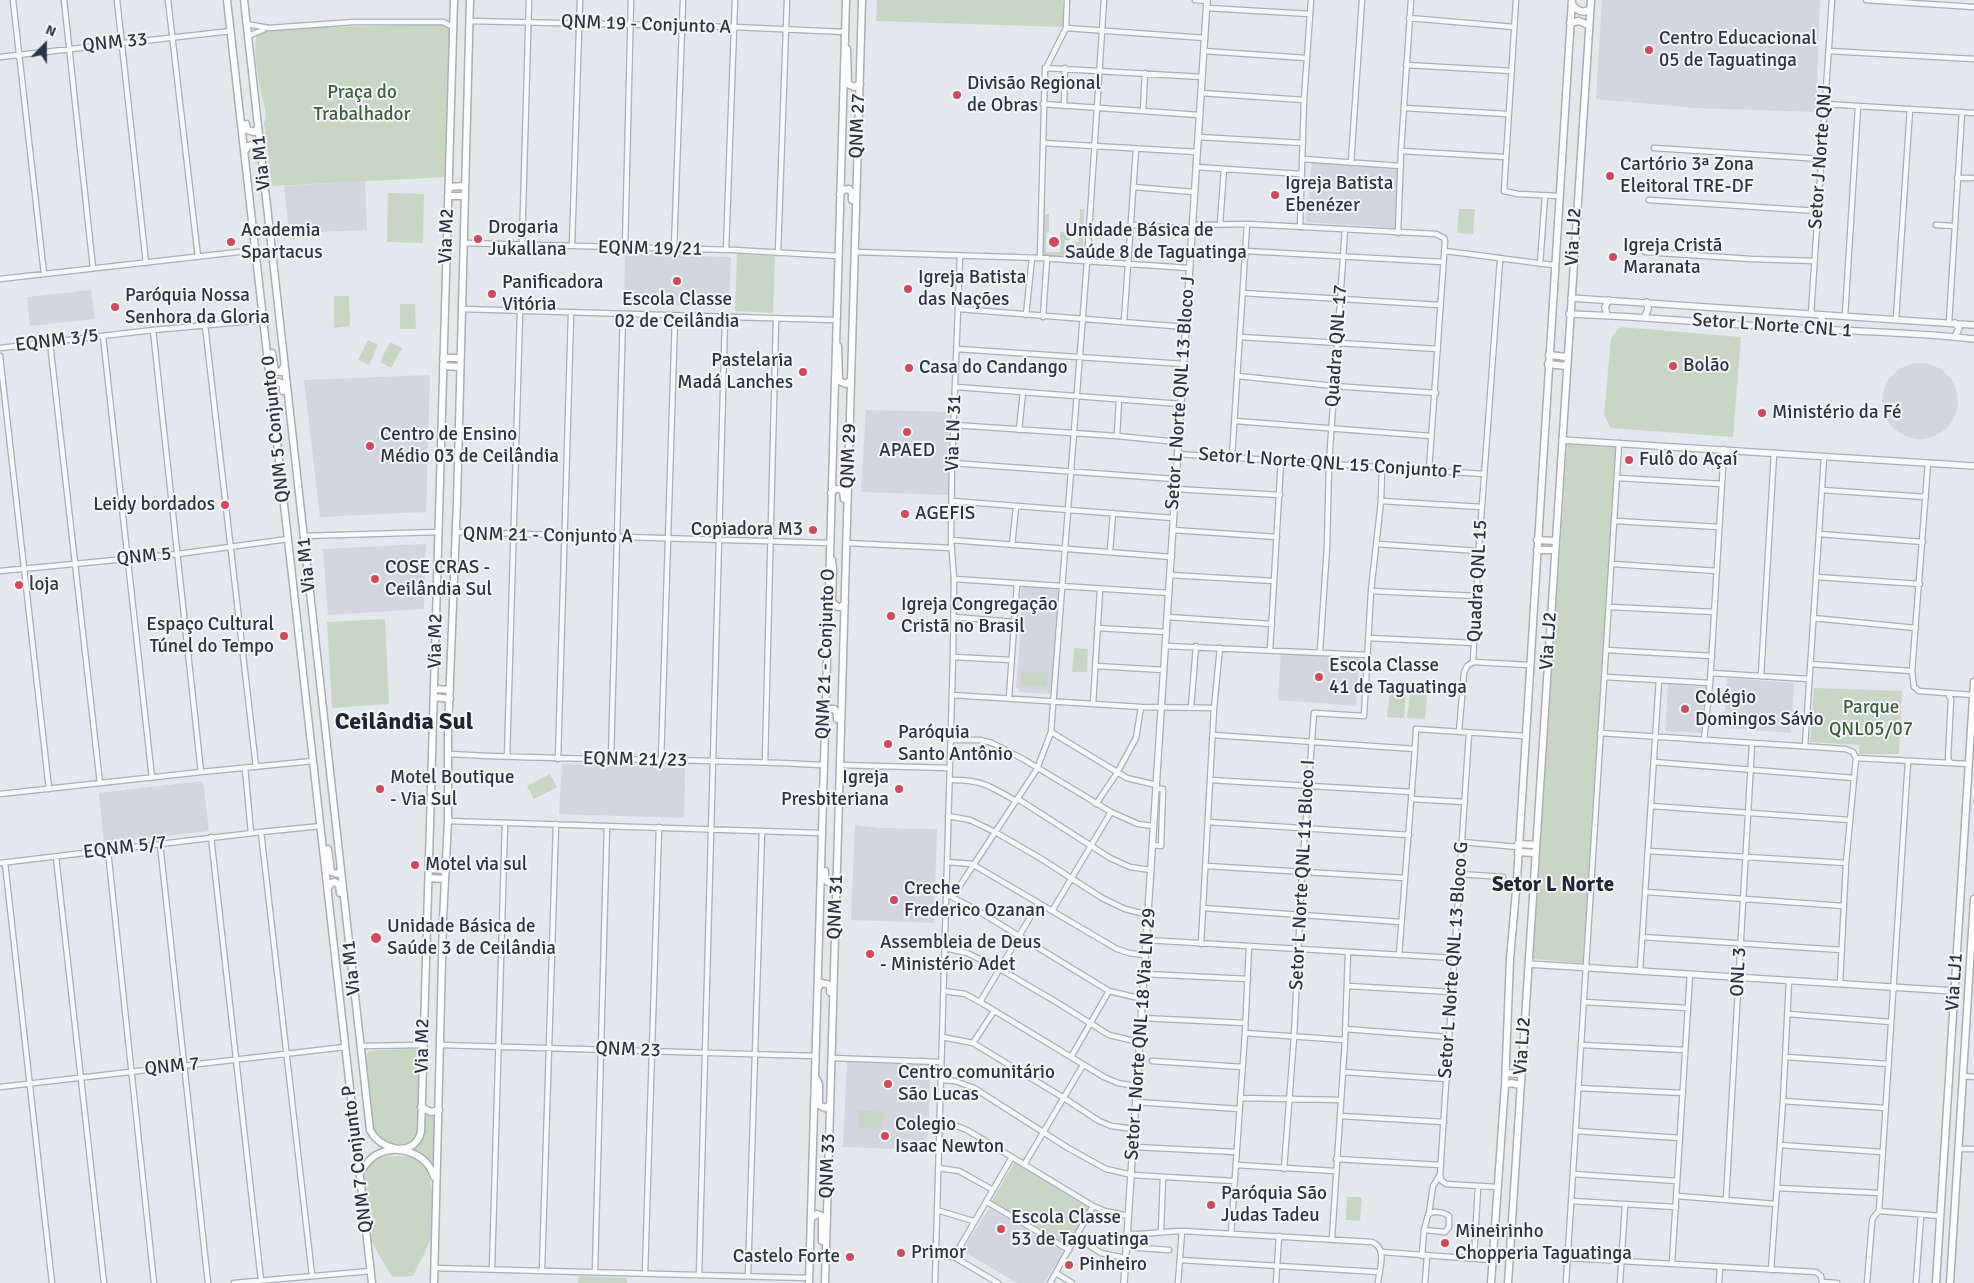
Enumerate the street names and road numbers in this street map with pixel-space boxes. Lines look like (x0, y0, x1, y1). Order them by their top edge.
street label: QNM 19 - Conjunto A (561, 11, 731, 39)
street label: QNM 33 (81, 28, 149, 58)
street label: Setor J Norte QNJ (1805, 84, 1837, 230)
street label: QNM 27 (845, 93, 871, 159)
street label: Via M1 (248, 134, 276, 192)
street label: Via LJ2 (1561, 207, 1587, 267)
street label: Via M2 (435, 208, 459, 264)
street label: EQNM 19/21 (598, 237, 702, 261)
street label: Setor L Norte QNL 13 Bloco J (1161, 276, 1201, 510)
street label: Quadra QNL 17 (1321, 284, 1353, 408)
street label: Setor L Norte CNL 1 (1691, 309, 1853, 343)
street label: EQNM 3/5 (14, 325, 100, 357)
street label: QNM 5 Conjunto 0 (257, 354, 295, 504)
street label: Via LN 31 (941, 394, 967, 472)
street label: QNM 29 (836, 423, 862, 489)
street label: Setor L Norte QNL 15 Conjunto F (1198, 443, 1462, 485)
street label: Quadra QNL 15 (1463, 519, 1493, 643)
street label: QNM 21 - Conjunto A (463, 523, 633, 549)
street label: Via M1 (293, 536, 321, 594)
street label: QNM 5 (115, 543, 173, 571)
street label: QNM 21 - Conjunto O (812, 568, 840, 740)
street label: Via LJ2 (1536, 611, 1562, 671)
street label: Via M2 (424, 613, 448, 669)
street label: EQNM 21/23 (583, 748, 687, 772)
street label: Setor L Norte QNL 11 Bloco I (1286, 759, 1320, 991)
street label: EQNM 5/7 (82, 832, 168, 864)
street label: Setor L Norte QNL 13 Bloco G (1434, 841, 1474, 1079)
street label: QNM 31 (823, 874, 849, 940)
street label: Setor L Norte QNL 18 Via LN 29 (1121, 907, 1161, 1161)
street label: Via M1 (338, 939, 366, 997)
street label: ONL 3 (1726, 947, 1752, 997)
street label: Via LJ1 (1942, 952, 1968, 1012)
street label: Via LJ2 (1510, 1016, 1536, 1076)
street label: Via M2 (411, 1018, 435, 1074)
street label: QNM 23 (595, 1037, 661, 1063)
street label: QNM 7 (143, 1053, 201, 1081)
street label: QNM 7 Conjunto P (338, 1084, 378, 1234)
street label: QNM 33 (815, 1133, 841, 1199)

